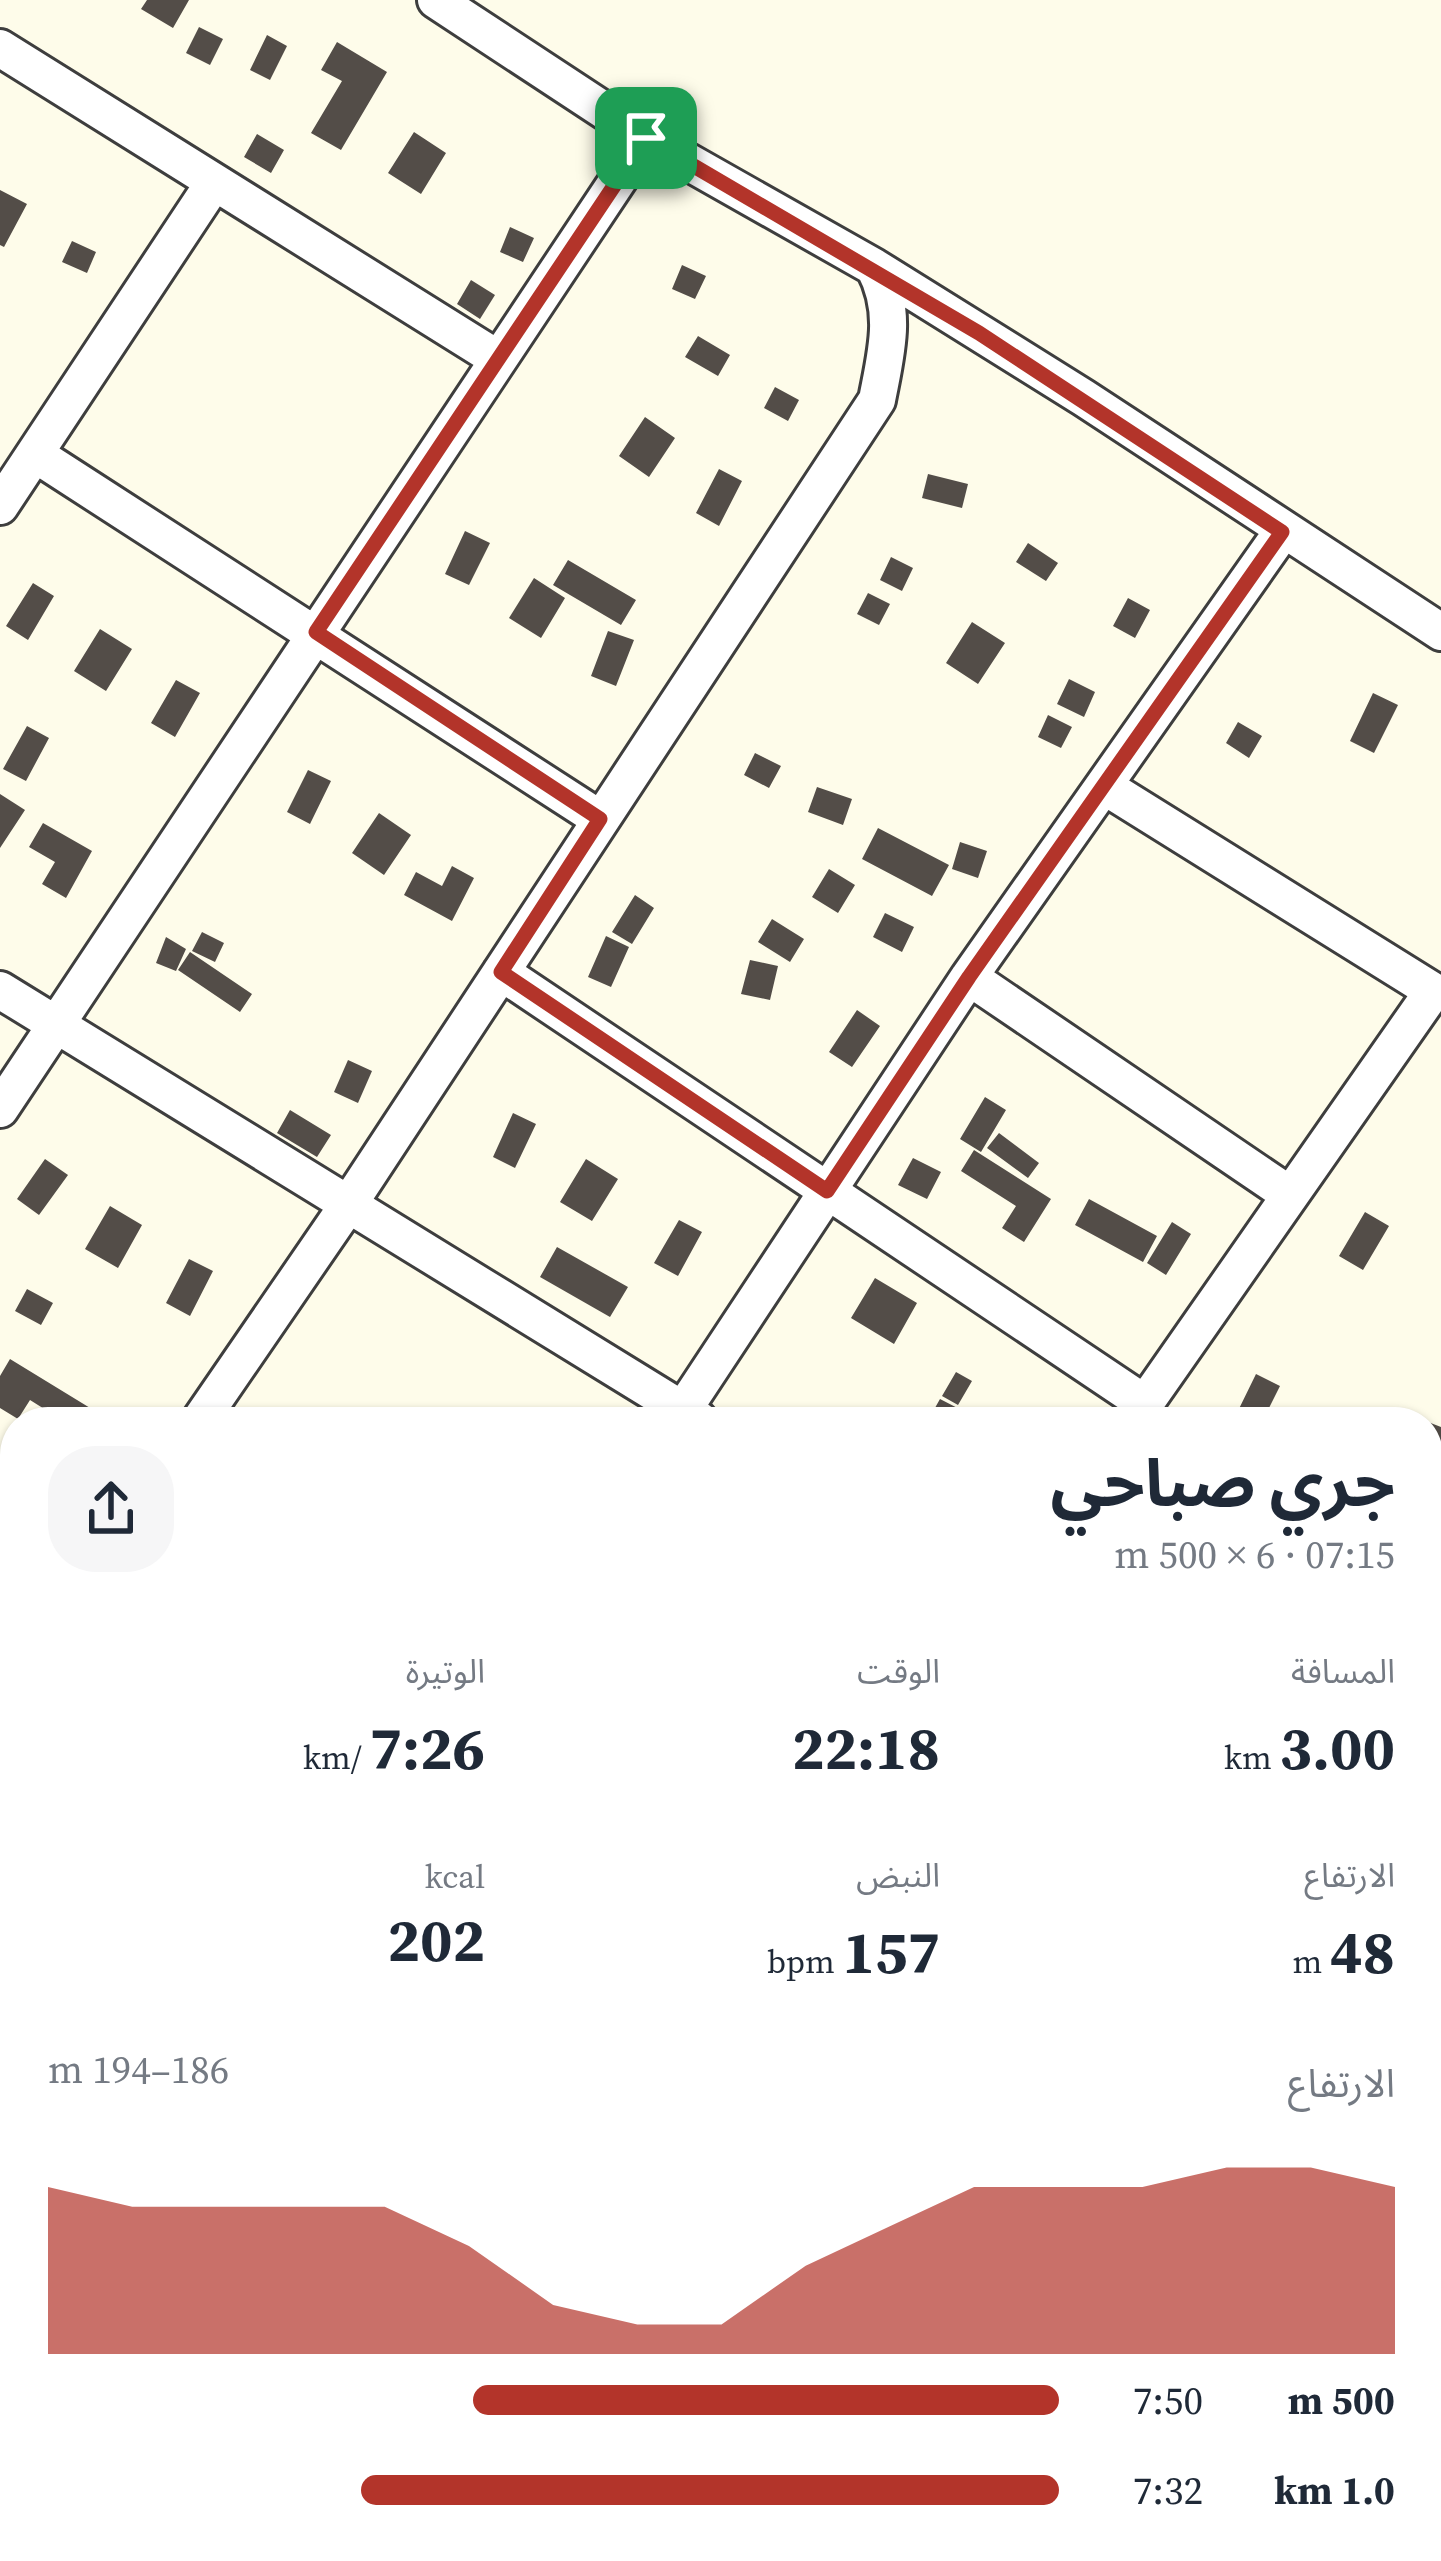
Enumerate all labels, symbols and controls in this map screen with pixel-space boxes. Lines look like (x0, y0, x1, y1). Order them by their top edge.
pin (595, 87, 697, 189)
icon: arrive (613, 105, 679, 171)
text: جري صباحي (1051, 1438, 1395, 1528)
button: share (48, 1446, 174, 1572)
text: 07:15 · 6 × 500 m (1114, 1528, 1395, 1581)
text: الوتيرة (406, 1649, 485, 1694)
text: الوقت (857, 1649, 940, 1694)
text: المسافة (1291, 1649, 1395, 1694)
text: 7:26 (369, 1707, 485, 1789)
text: 22:18 (792, 1707, 940, 1789)
text: 3.00 (1279, 1707, 1395, 1789)
text: /km (303, 1735, 369, 1780)
text: km (1224, 1735, 1279, 1780)
text: النبض (856, 1853, 940, 1898)
text: الارتفاع (1304, 1853, 1395, 1898)
text: kcal (425, 1854, 485, 1899)
text: 202 (387, 1899, 485, 1981)
text: 157 (842, 1911, 940, 1993)
text: 48 (1330, 1911, 1395, 1993)
text: bpm (767, 1939, 842, 1984)
text: m (1293, 1939, 1330, 1984)
text: 186–194 m (48, 2043, 229, 2096)
text: الارتفاع (1288, 2057, 1395, 2110)
text: 7:50 (1133, 2374, 1203, 2427)
text: 500 m (1288, 2374, 1395, 2427)
text: 7:32 (1133, 2464, 1203, 2517)
text: 1.0 km (1274, 2464, 1395, 2517)

